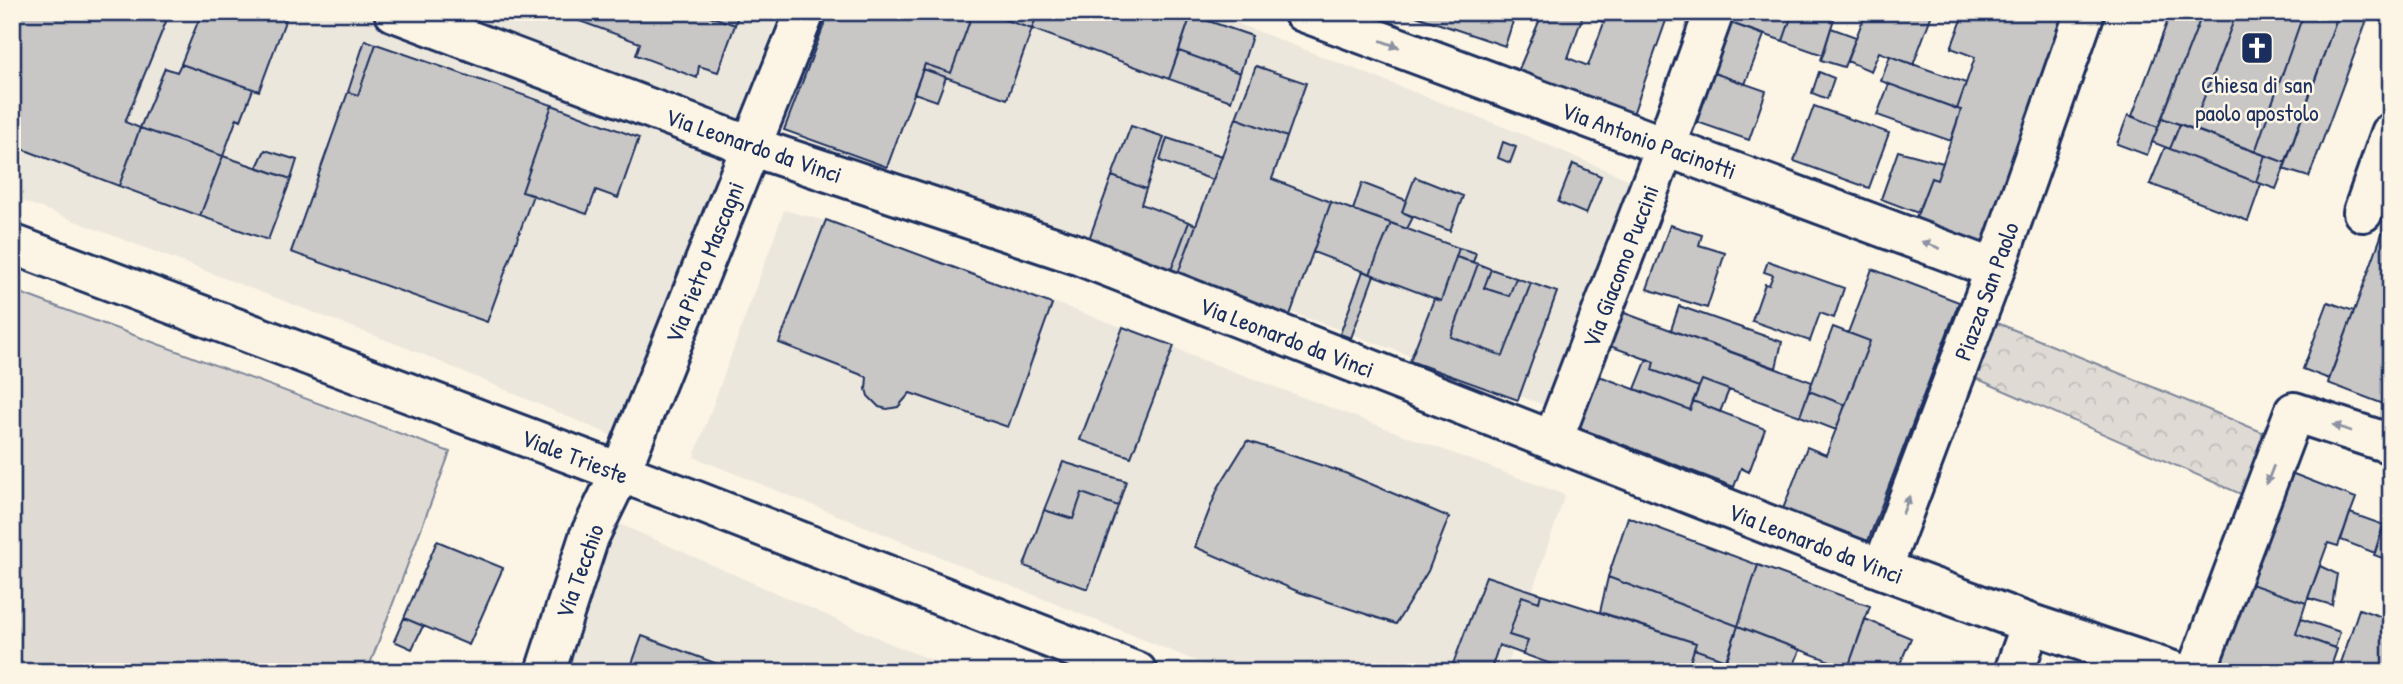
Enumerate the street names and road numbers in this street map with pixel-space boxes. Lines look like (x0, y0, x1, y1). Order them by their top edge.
street label: Via Antonio Pacinotti (1557, 94, 1741, 186)
street label: Via Leonardo da Vinci (661, 100, 847, 190)
street label: Via Pietro Mascagni (657, 176, 751, 348)
street label: Via Giacomo Puccini (1574, 180, 1666, 352)
street label: Piazza San Paolo (1946, 217, 2026, 365)
street label: Via Leonardo da Vinci (1195, 289, 1379, 385)
street label: Viale Trieste (517, 421, 634, 491)
street label: Via Leonardo da Vinci (1724, 495, 1908, 591)
street label: Via Tecchio (547, 519, 611, 623)

